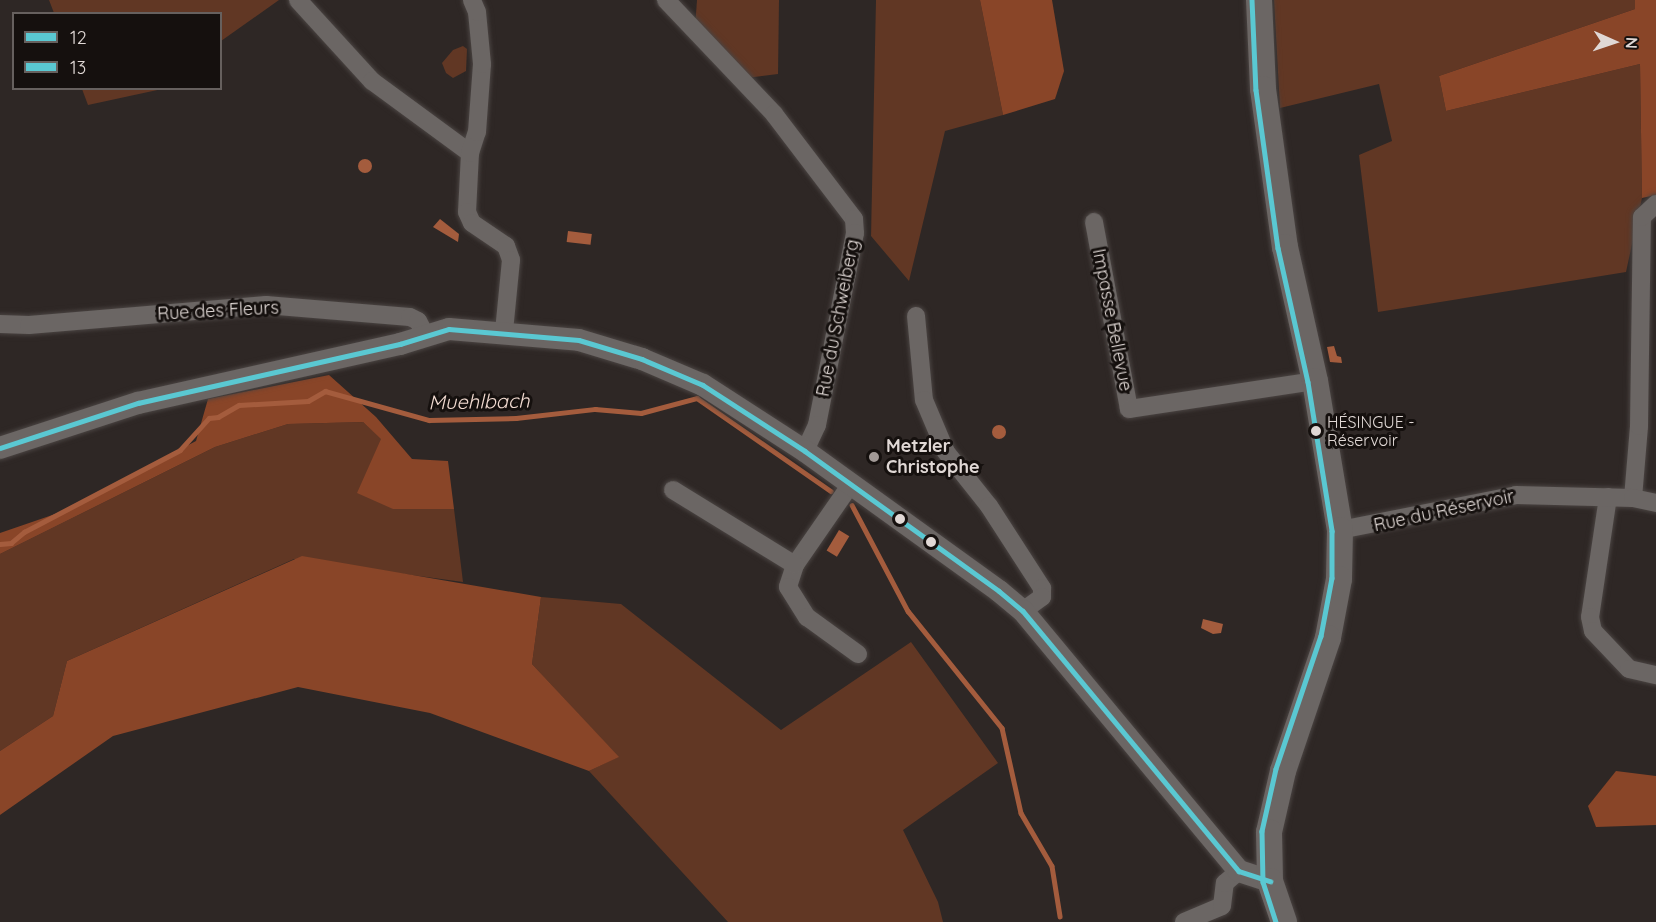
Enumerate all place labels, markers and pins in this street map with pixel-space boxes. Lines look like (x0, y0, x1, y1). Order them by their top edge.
place label: HÉSINGUE - Réservoir (1327, 412, 1414, 450)
marker: HÉSINGUE - Réservoir (1310, 425, 1322, 437)
place label: Metzler Christophe (886, 436, 980, 478)
marker: Metzler Christophe (867, 450, 881, 464)
unlabelled marker (894, 513, 906, 525)
unlabelled marker (925, 536, 937, 548)

